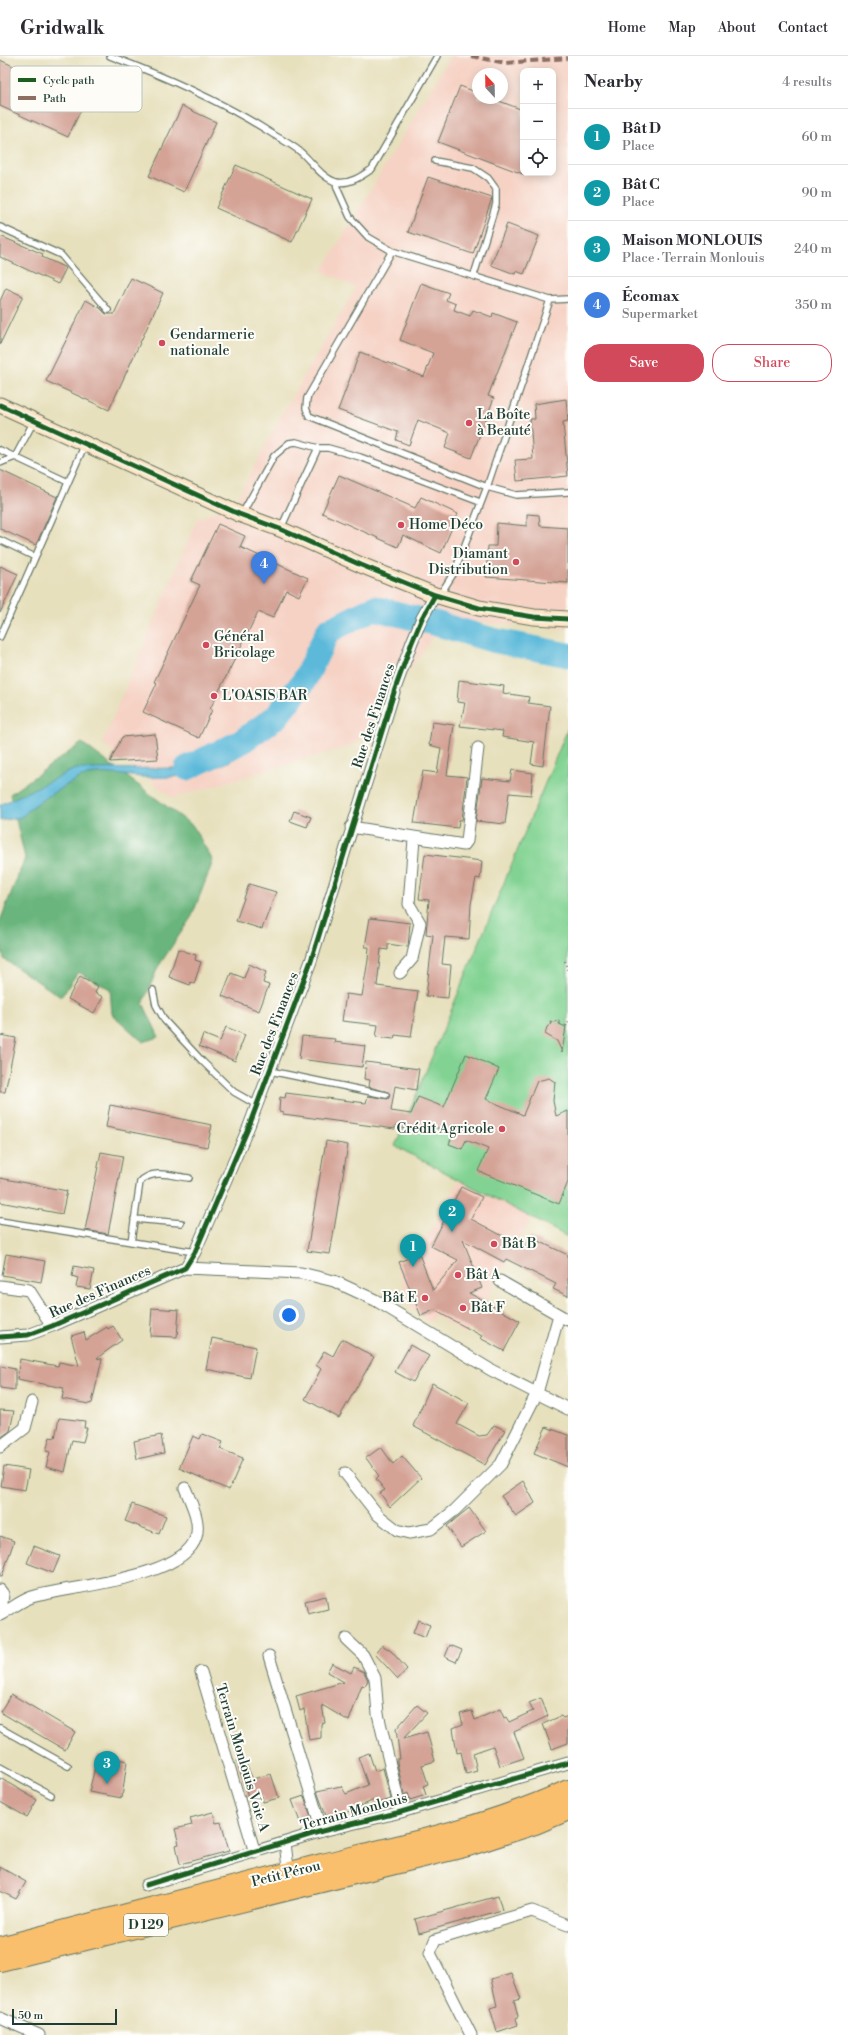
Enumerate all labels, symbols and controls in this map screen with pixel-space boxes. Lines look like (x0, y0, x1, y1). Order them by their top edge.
text: Gridwalk (20, 16, 104, 40)
text: Home (608, 19, 646, 37)
text: Map (668, 19, 696, 37)
text: About (718, 19, 756, 37)
text: Contact (778, 19, 828, 37)
legend (10, 66, 142, 112)
north arrow (472, 68, 508, 104)
map controls (520, 68, 556, 176)
button: + (520, 68, 556, 104)
text: Nearby (584, 71, 643, 93)
text: Cycle path (43, 74, 95, 88)
text: 4 results (782, 74, 832, 90)
text: Path (43, 92, 67, 106)
button: − (520, 104, 556, 140)
text: Bât D (622, 119, 661, 138)
text: 1 (594, 129, 600, 145)
text: 60 m (801, 129, 832, 145)
text: Place (622, 138, 654, 154)
button: locate (520, 140, 556, 176)
text: Bât C (622, 175, 660, 194)
text: 2 (593, 185, 601, 201)
text: 90 m (801, 185, 832, 201)
text: Place (622, 194, 654, 210)
text: Maison MONLOUIS (622, 231, 762, 250)
text: 3 (593, 241, 601, 257)
text: 240 m (794, 241, 832, 257)
text: Place · Terrain Monlouis (622, 250, 764, 266)
text: Écomax (622, 287, 680, 306)
text: 4 (593, 297, 601, 313)
text: 350 m (795, 297, 832, 313)
text: Supermarket (622, 306, 698, 322)
place label: Gendarmerie nationale (170, 326, 254, 360)
marker: Gendarmerie nationale (157, 338, 167, 348)
button: Save (584, 344, 704, 382)
button: Share (712, 344, 832, 382)
place label: La Boîte à Beauté (477, 406, 531, 440)
marker: La Boîte à Beauté (464, 418, 474, 428)
place label: Home Déco (409, 516, 483, 534)
marker: Home Déco (396, 520, 406, 530)
place label: Diamant Distribution (429, 545, 509, 579)
pin: 4 (251, 551, 277, 584)
marker: Diamant Distribution (511, 557, 521, 567)
place label: Général Bricolage (213, 628, 275, 662)
marker: Général Bricolage (201, 640, 211, 650)
street label: Rue des Finances (349, 661, 399, 771)
place label: L'OASIS BAR (222, 687, 308, 705)
marker: L'OASIS BAR (209, 691, 219, 701)
street label: Rue des Finances (247, 970, 303, 1078)
place label: Crédit Agricole (396, 1120, 494, 1138)
marker: Crédit Agricole (497, 1124, 507, 1134)
pin: 2 (439, 1199, 465, 1232)
pin: 1 (400, 1234, 426, 1267)
place label: Bât B (501, 1235, 537, 1253)
marker: Bât B (489, 1239, 499, 1249)
street label: Rue des Finances (46, 1262, 154, 1322)
place label: Bât A (465, 1266, 501, 1284)
marker: Bât A (453, 1270, 463, 1280)
place label: Bât E (382, 1289, 417, 1307)
marker: Bât E (420, 1293, 430, 1303)
place label: Bât F (470, 1299, 505, 1317)
marker: Bât F (458, 1303, 468, 1313)
your location (279, 1305, 299, 1325)
street label: Terrain Monlouis Voie A (211, 1682, 273, 1835)
pin: 3 (94, 1751, 120, 1784)
street label: Terrain Monlouis (298, 1789, 410, 1835)
street label: Petit Pérou (250, 1857, 322, 1891)
road number: D 129 (124, 1914, 168, 1936)
scale bar (12, 2007, 117, 2026)
text: 50 m (18, 2009, 43, 2023)

